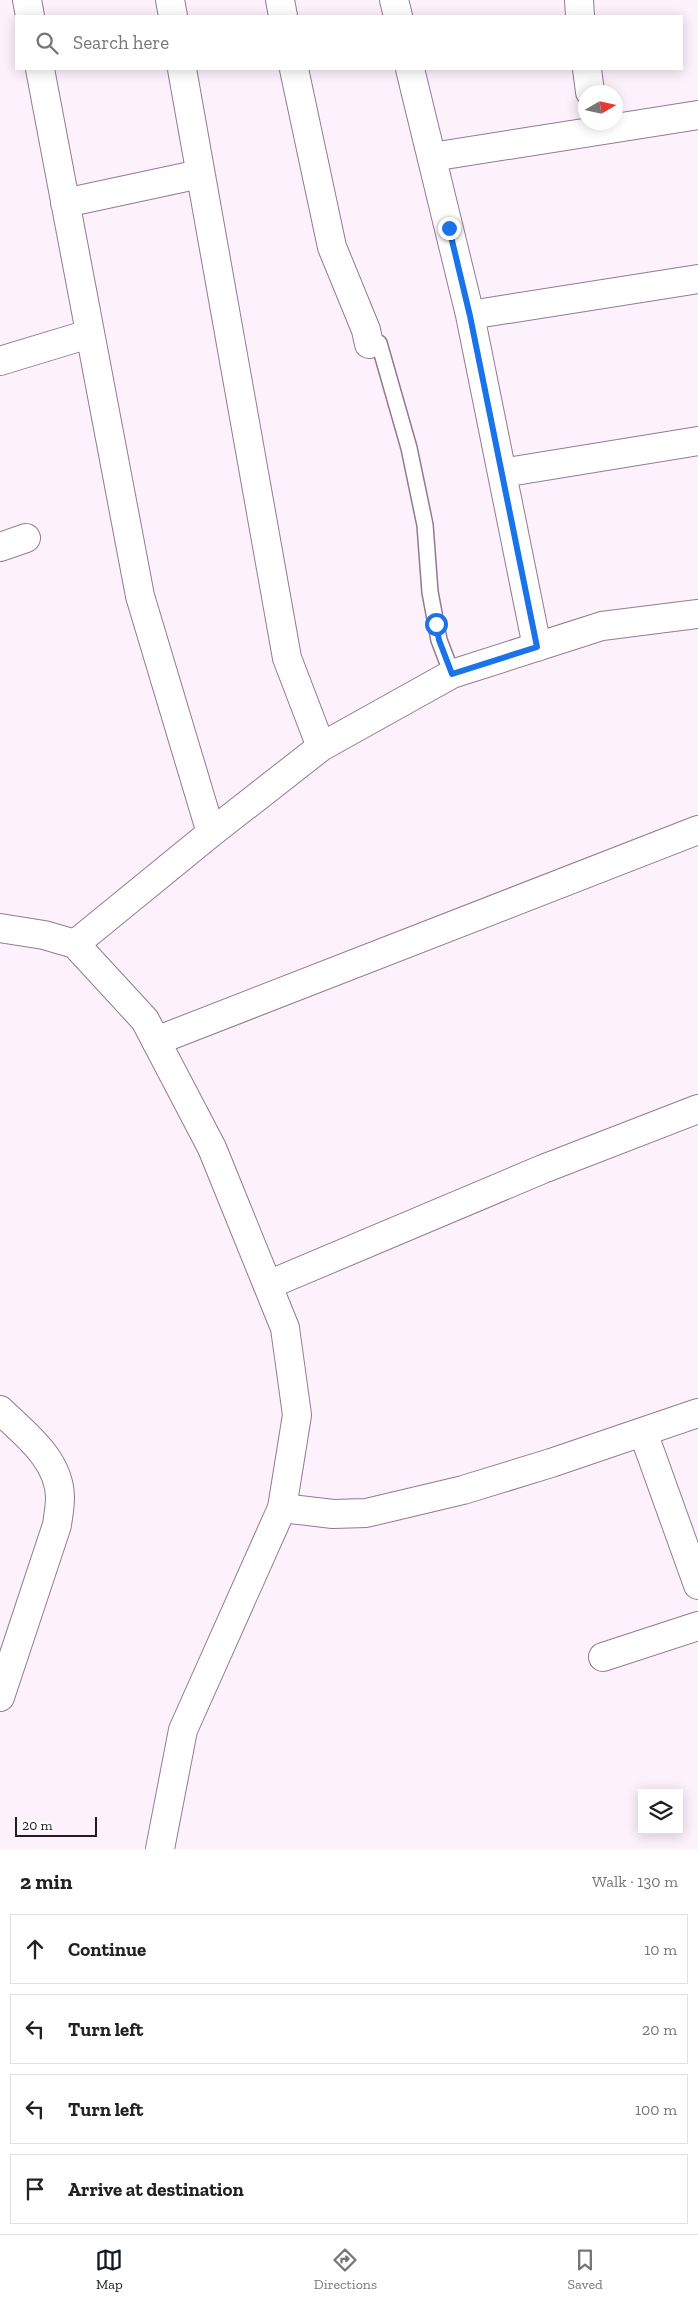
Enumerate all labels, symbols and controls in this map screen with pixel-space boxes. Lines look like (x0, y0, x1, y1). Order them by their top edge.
search box (15, 15, 683, 70)
icon: search (33, 29, 61, 57)
text: Search here (73, 31, 169, 54)
north arrow (578, 85, 623, 130)
route end (438, 217, 461, 240)
route start (425, 613, 448, 636)
map controls (638, 1789, 683, 1834)
button: layers (638, 1789, 683, 1834)
scale bar (15, 1814, 98, 1837)
text: 20 m (22, 1817, 53, 1834)
text: 2 min (20, 1869, 72, 1894)
text: Walk · 130 m (592, 1872, 678, 1891)
icon: ahead (21, 1935, 49, 1963)
text: Continue (68, 1938, 146, 1961)
text: 10 m (644, 1940, 677, 1959)
icon: left (21, 2015, 49, 2043)
text: Turn left (68, 2018, 143, 2041)
text: 20 m (642, 2020, 677, 2039)
icon: left (21, 2095, 49, 2123)
text: Turn left (68, 2098, 143, 2121)
text: 100 m (635, 2100, 677, 2119)
icon: arrive (21, 2175, 49, 2203)
text: Arrive at destination (68, 2178, 244, 2201)
tab: Map (95, 2246, 123, 2293)
tab: Directions (314, 2246, 377, 2293)
tab: Saved (568, 2246, 603, 2293)

